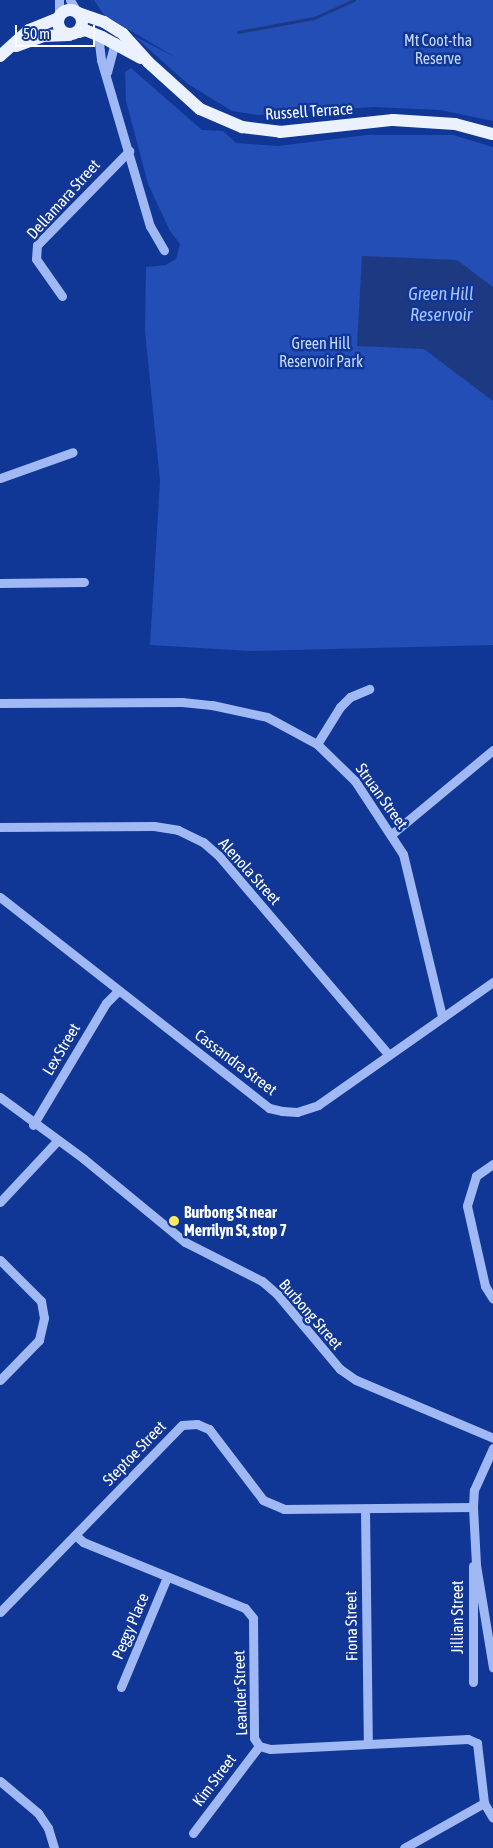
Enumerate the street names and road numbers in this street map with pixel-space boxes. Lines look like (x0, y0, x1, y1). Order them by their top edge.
street label: Russell Terrace (264, 98, 354, 124)
street label: Dellamara Street (22, 155, 104, 243)
street label: Struan Street (352, 760, 412, 832)
street label: Alenola Street (215, 834, 285, 908)
street label: Lex Street (38, 1020, 84, 1078)
street label: Cassandra Street (191, 1025, 281, 1099)
street label: Burbong Street (275, 1275, 347, 1353)
street label: Steptoe Street (98, 1417, 170, 1489)
street label: Jillian Street (447, 1580, 467, 1654)
street label: Peggy Place (108, 1590, 152, 1662)
street label: Fiona Street (341, 1591, 361, 1661)
street label: Leander Street (229, 1650, 251, 1736)
street label: Kim Street (188, 1750, 240, 1810)

